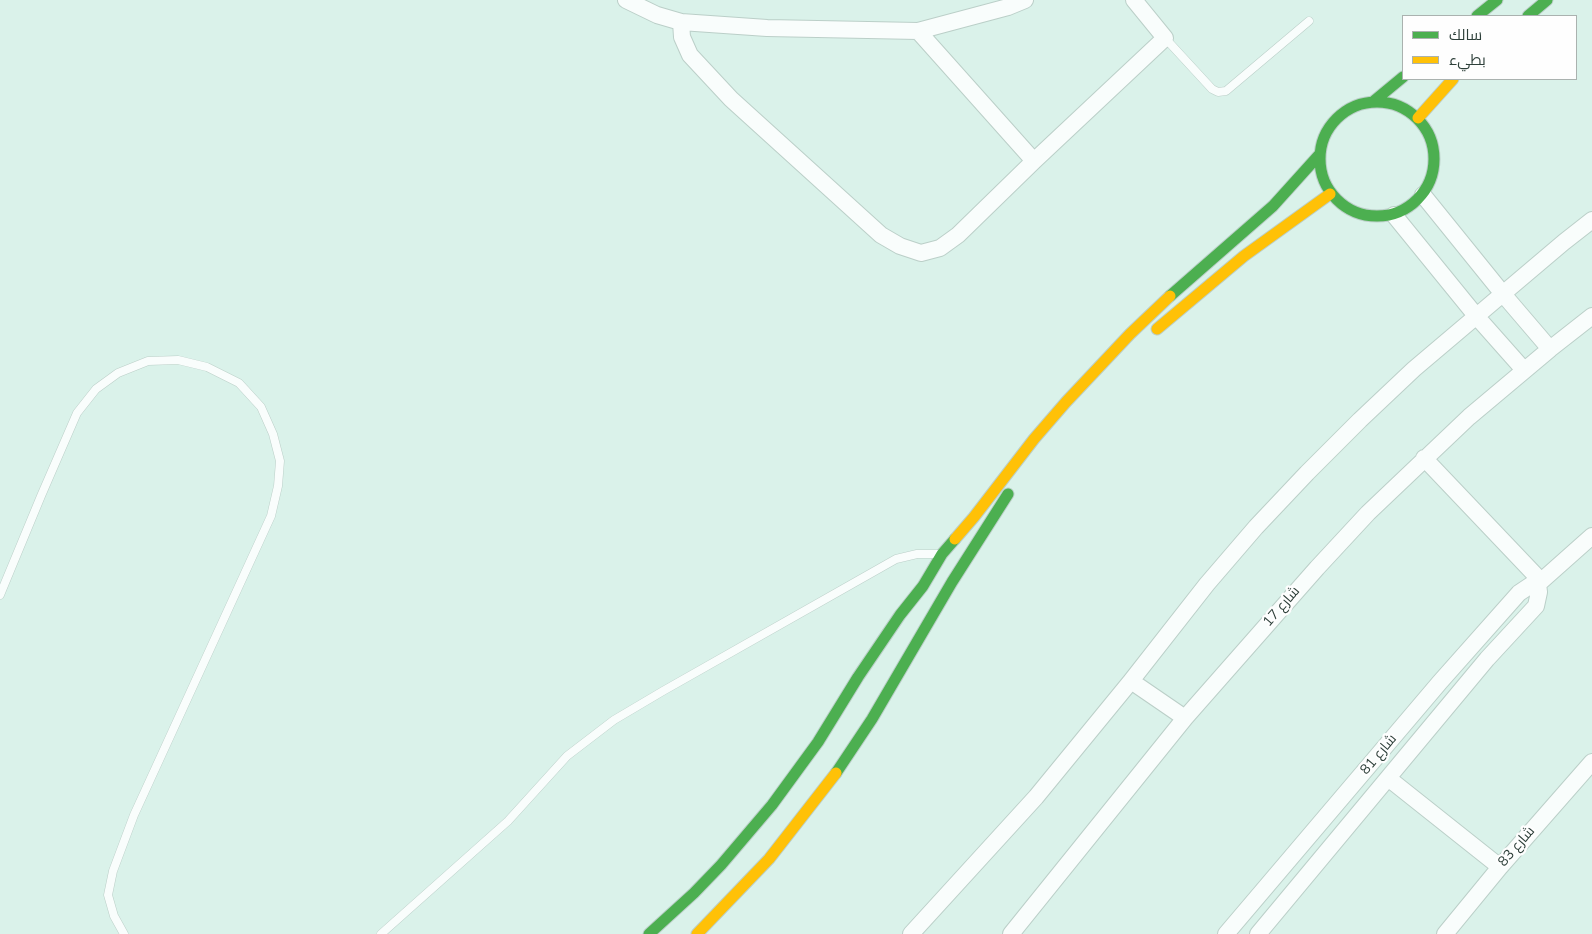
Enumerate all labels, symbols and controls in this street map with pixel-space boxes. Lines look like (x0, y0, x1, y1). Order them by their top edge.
legend (1402, 15, 1577, 80)
text: سالك (1449, 25, 1482, 45)
text: بطيء (1449, 50, 1486, 70)
street label: شارع 17 (1260, 584, 1304, 630)
street label: شارع 81 (1357, 731, 1401, 779)
street label: شارع 83 (1495, 824, 1539, 870)

